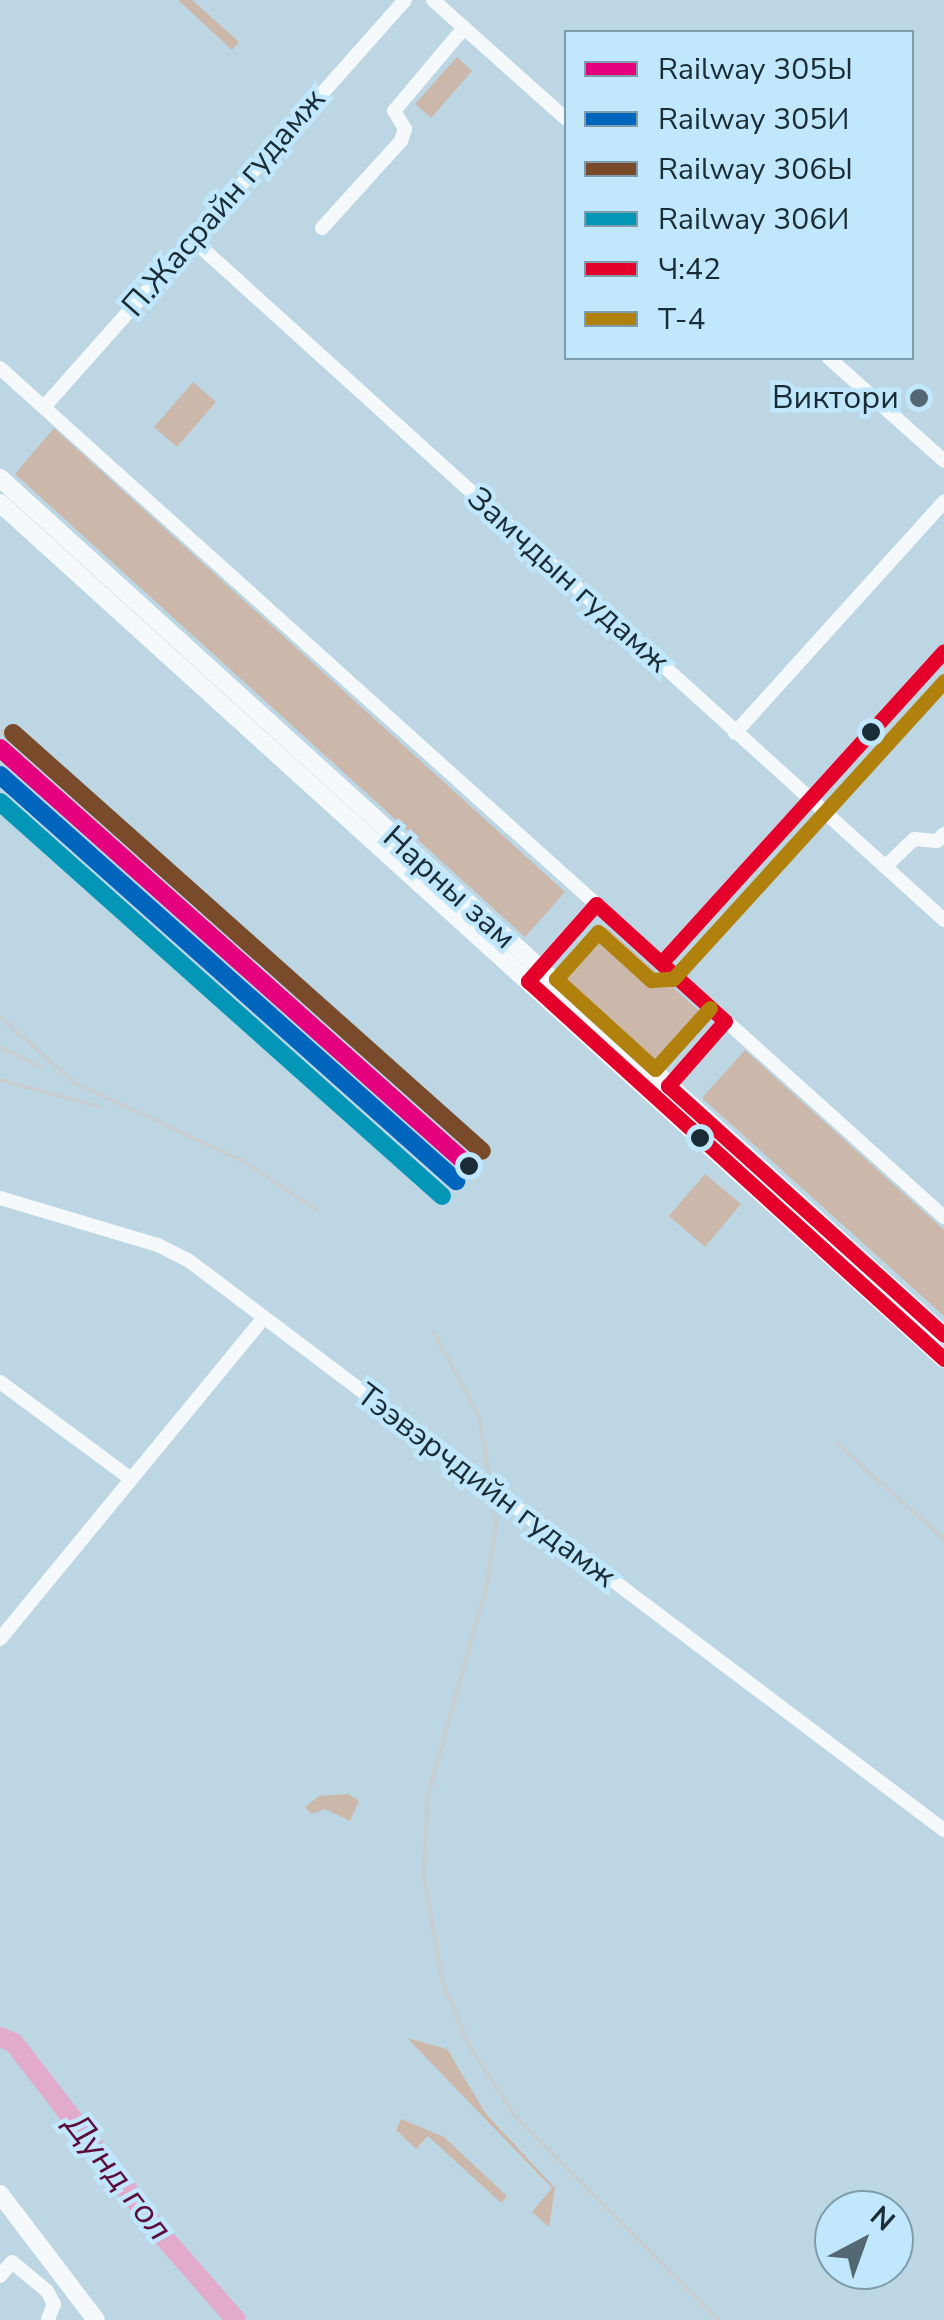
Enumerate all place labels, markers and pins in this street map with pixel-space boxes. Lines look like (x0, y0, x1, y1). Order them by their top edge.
place label: Виктори (772, 379, 899, 417)
marker: Виктори (908, 387, 930, 409)
unlabelled marker (861, 722, 881, 742)
unlabelled marker (690, 1128, 710, 1148)
unlabelled marker (452, 1149, 486, 1183)

